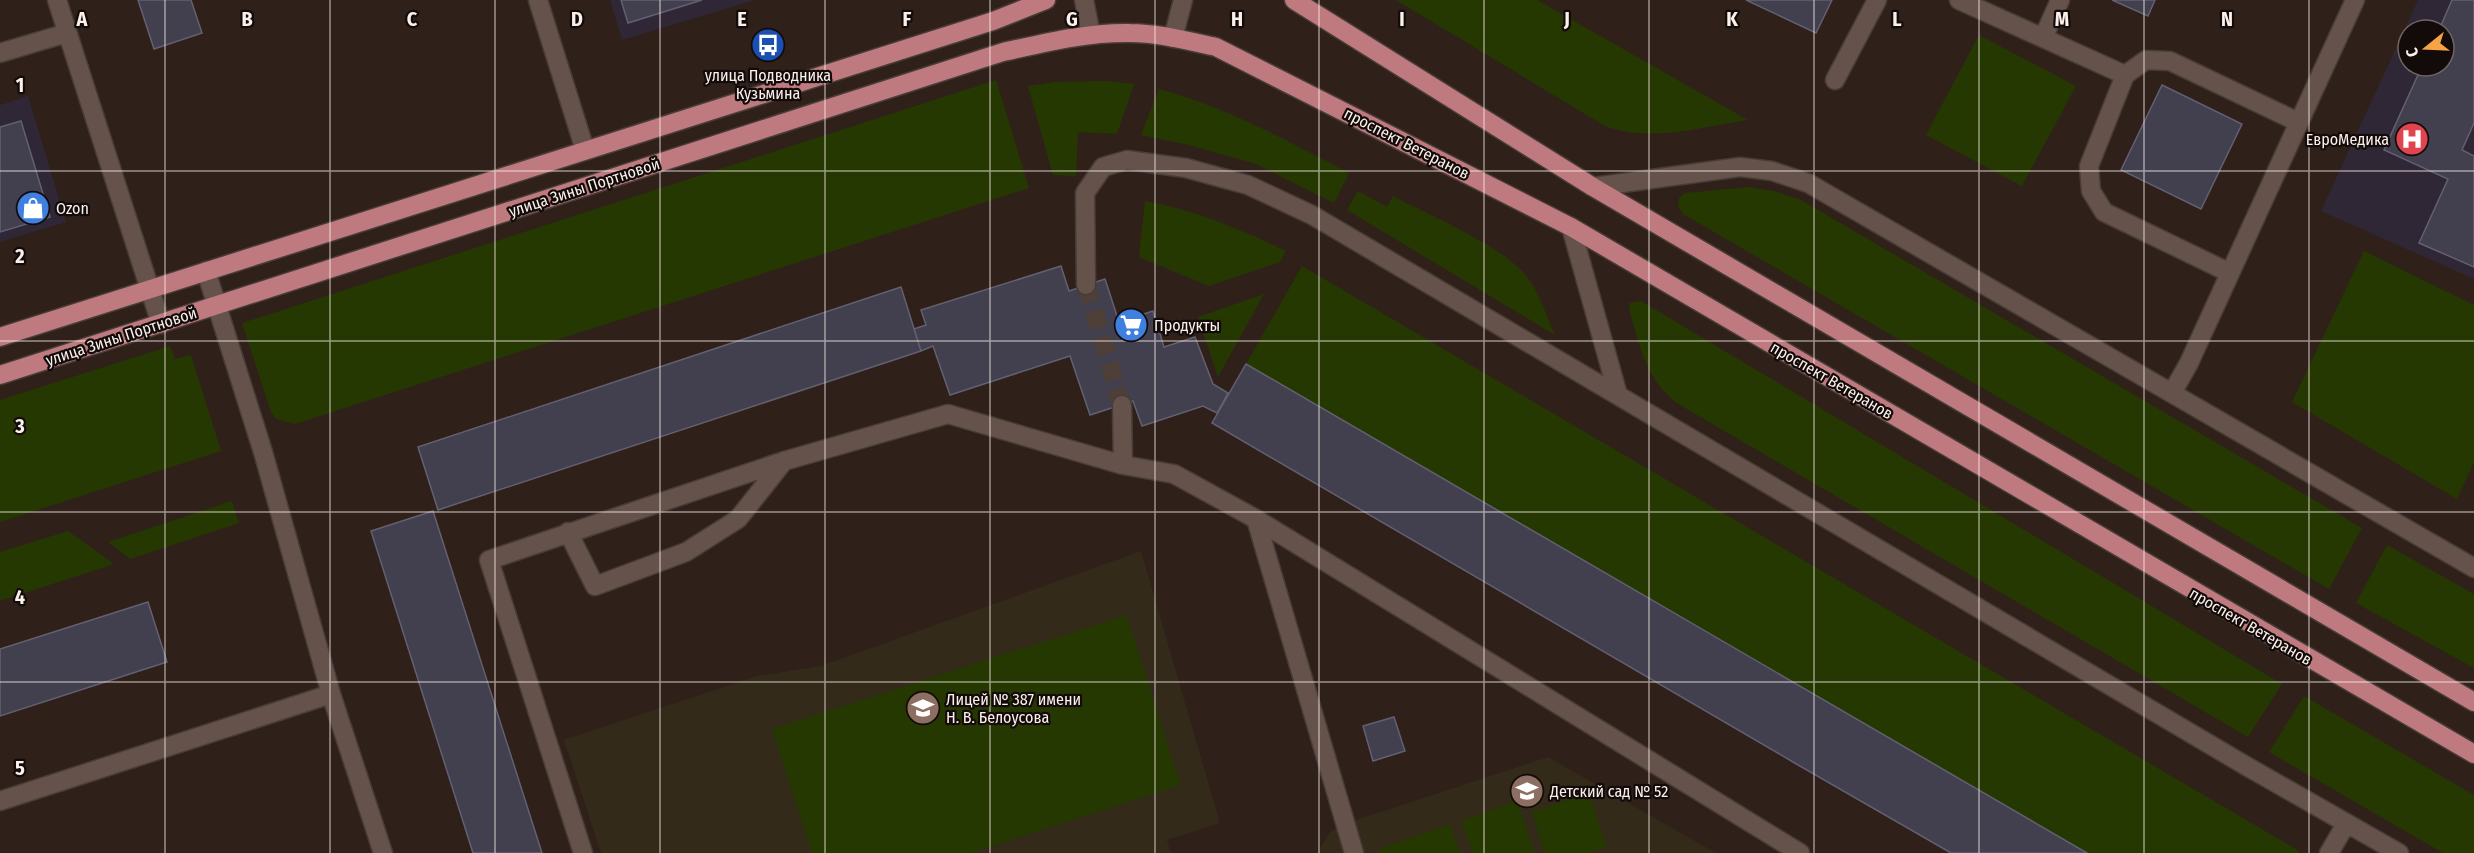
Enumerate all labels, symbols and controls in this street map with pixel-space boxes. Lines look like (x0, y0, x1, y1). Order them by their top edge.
text: A (76, 7, 89, 31)
text: B (241, 7, 253, 31)
text: C (407, 7, 418, 31)
text: D (571, 7, 583, 31)
text: E (737, 7, 747, 31)
text: F (903, 7, 912, 31)
text: G (1066, 7, 1078, 31)
text: H (1231, 7, 1243, 31)
text: I (1399, 7, 1405, 31)
text: J (1563, 7, 1570, 31)
text: K (1726, 7, 1738, 31)
text: L (1892, 7, 1902, 31)
text: M (2055, 7, 2069, 31)
text: N (2221, 7, 2233, 31)
north arrow (2396, 18, 2456, 78)
bus stop icon: улица Подводника Кузьмина (750, 27, 786, 63)
text: С (2402, 45, 2423, 59)
place label: улица Подводника Кузьмина (705, 66, 831, 103)
text: 1 (16, 73, 24, 97)
street label: проспект Ветеранов (1341, 104, 1473, 183)
hospital icon: ЕвроМедика (2394, 121, 2430, 157)
place label: ЕвроМедика (2306, 130, 2389, 149)
street label: улица Зины Портновой (506, 154, 662, 221)
shop icon: Ozon (15, 190, 51, 226)
place label: Ozon (56, 199, 89, 218)
text: 2 (14, 244, 25, 268)
street label: улица Зины Портновой (43, 303, 199, 370)
supermarket icon: Продукты (1113, 307, 1149, 343)
place label: Продукты (1154, 316, 1220, 335)
street label: проспект Ветеранов (1767, 338, 1896, 423)
text: 3 (14, 414, 25, 438)
street label: проспект Ветеранов (2186, 584, 2315, 669)
text: 4 (15, 585, 25, 609)
school or university icon: Лицей № 387 имени Н. В. Белоусова (905, 690, 941, 726)
place label: Лицей № 387 имени Н. В. Белоусова (946, 690, 1081, 727)
text: 5 (15, 756, 25, 780)
school or university icon: Детский сад № 52 (1509, 773, 1545, 809)
place label: Детский сад № 52 (1549, 782, 1668, 801)

